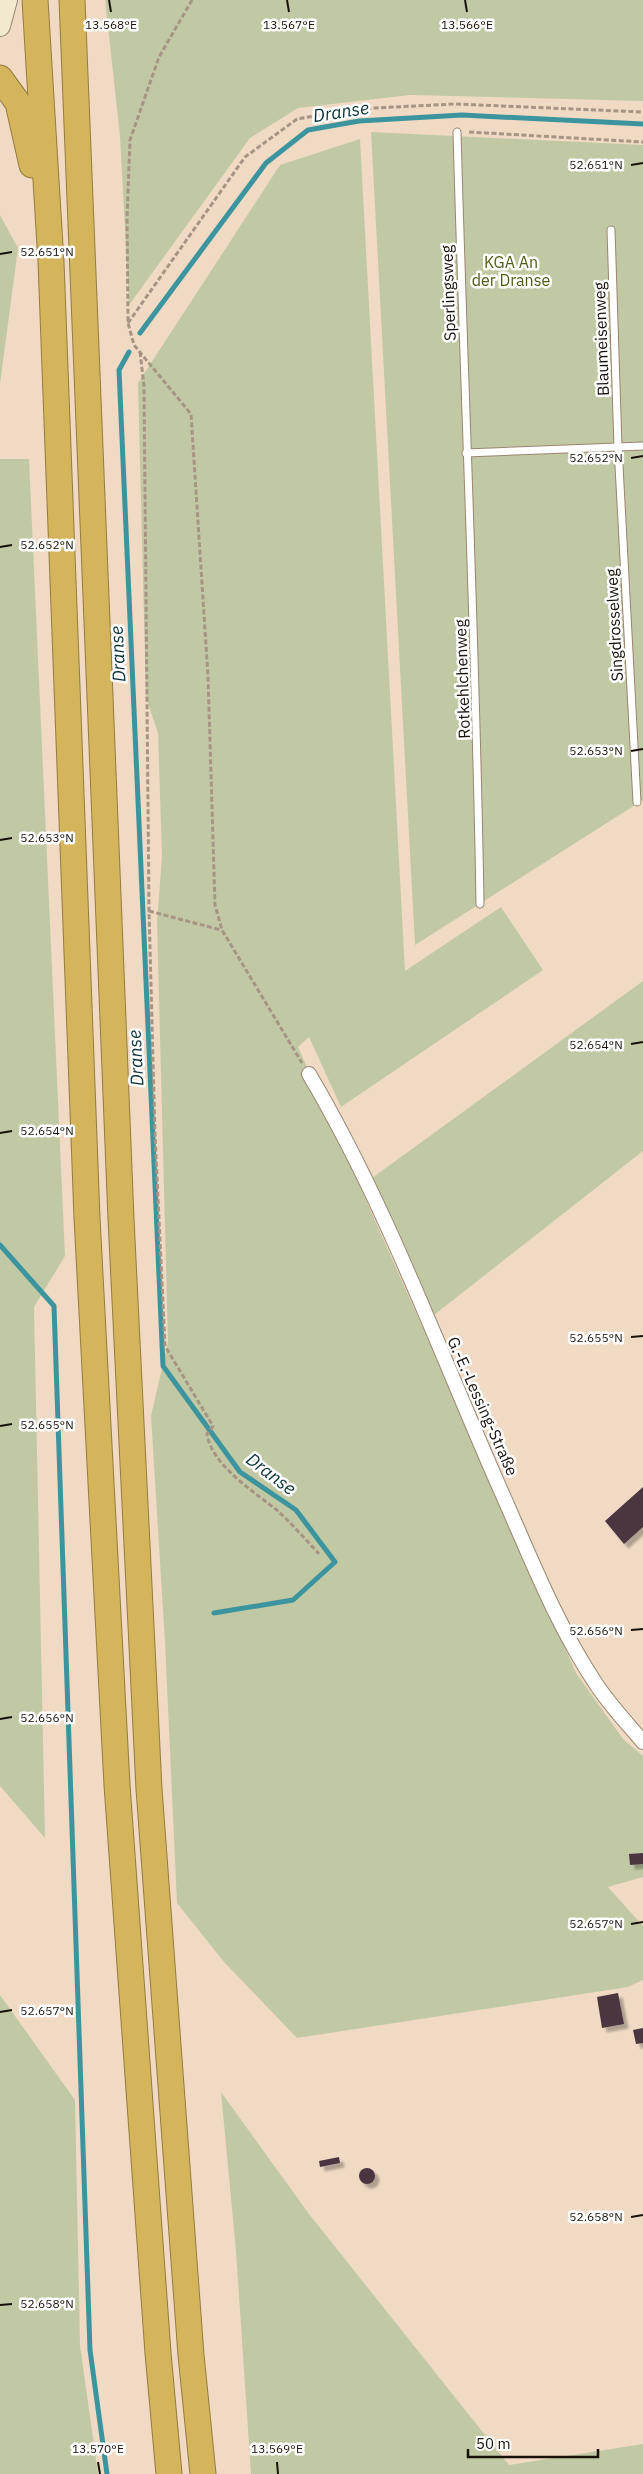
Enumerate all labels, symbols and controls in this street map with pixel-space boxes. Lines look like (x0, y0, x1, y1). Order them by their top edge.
text: 13.568°E (85, 17, 137, 32)
text: 13.567°E (263, 17, 315, 32)
text: 13.566°E (441, 17, 493, 32)
water label: Dranse (311, 96, 371, 127)
text: 52.651°N (569, 157, 623, 172)
text: 52.651°N (20, 244, 74, 259)
street label: Sperlingsweg (436, 244, 460, 341)
park label: KGA An der Dranse (472, 252, 550, 290)
street label: Blaumeisenweg (589, 281, 613, 396)
text: 52.652°N (569, 450, 623, 465)
text: 52.652°N (20, 537, 74, 552)
street label: Singdrosselweg (601, 568, 627, 682)
street label: Rotkehlchenweg (450, 618, 474, 739)
water label: Dranse (105, 625, 130, 683)
text: 52.653°N (569, 743, 623, 758)
text: 52.653°N (20, 830, 74, 845)
water label: Dranse (123, 1029, 148, 1087)
text: 52.654°N (569, 1037, 623, 1052)
text: 52.654°N (20, 1123, 74, 1138)
text: 52.655°N (569, 1330, 623, 1345)
street label: G.-E.-Lessing-Straße (443, 1333, 523, 1479)
text: 52.655°N (20, 1417, 74, 1432)
water label: Dranse (242, 1447, 301, 1500)
text: 52.656°N (569, 1623, 623, 1638)
text: 52.656°N (20, 1710, 74, 1725)
text: 52.657°N (569, 1916, 623, 1931)
text: 52.657°N (20, 2003, 74, 2018)
text: 52.658°N (569, 2209, 623, 2224)
text: 52.658°N (20, 2296, 74, 2311)
scale bar (468, 2426, 598, 2458)
text: 50 m (476, 2434, 511, 2453)
text: 13.570°E (72, 2441, 124, 2456)
text: 13.569°E (251, 2441, 303, 2456)

